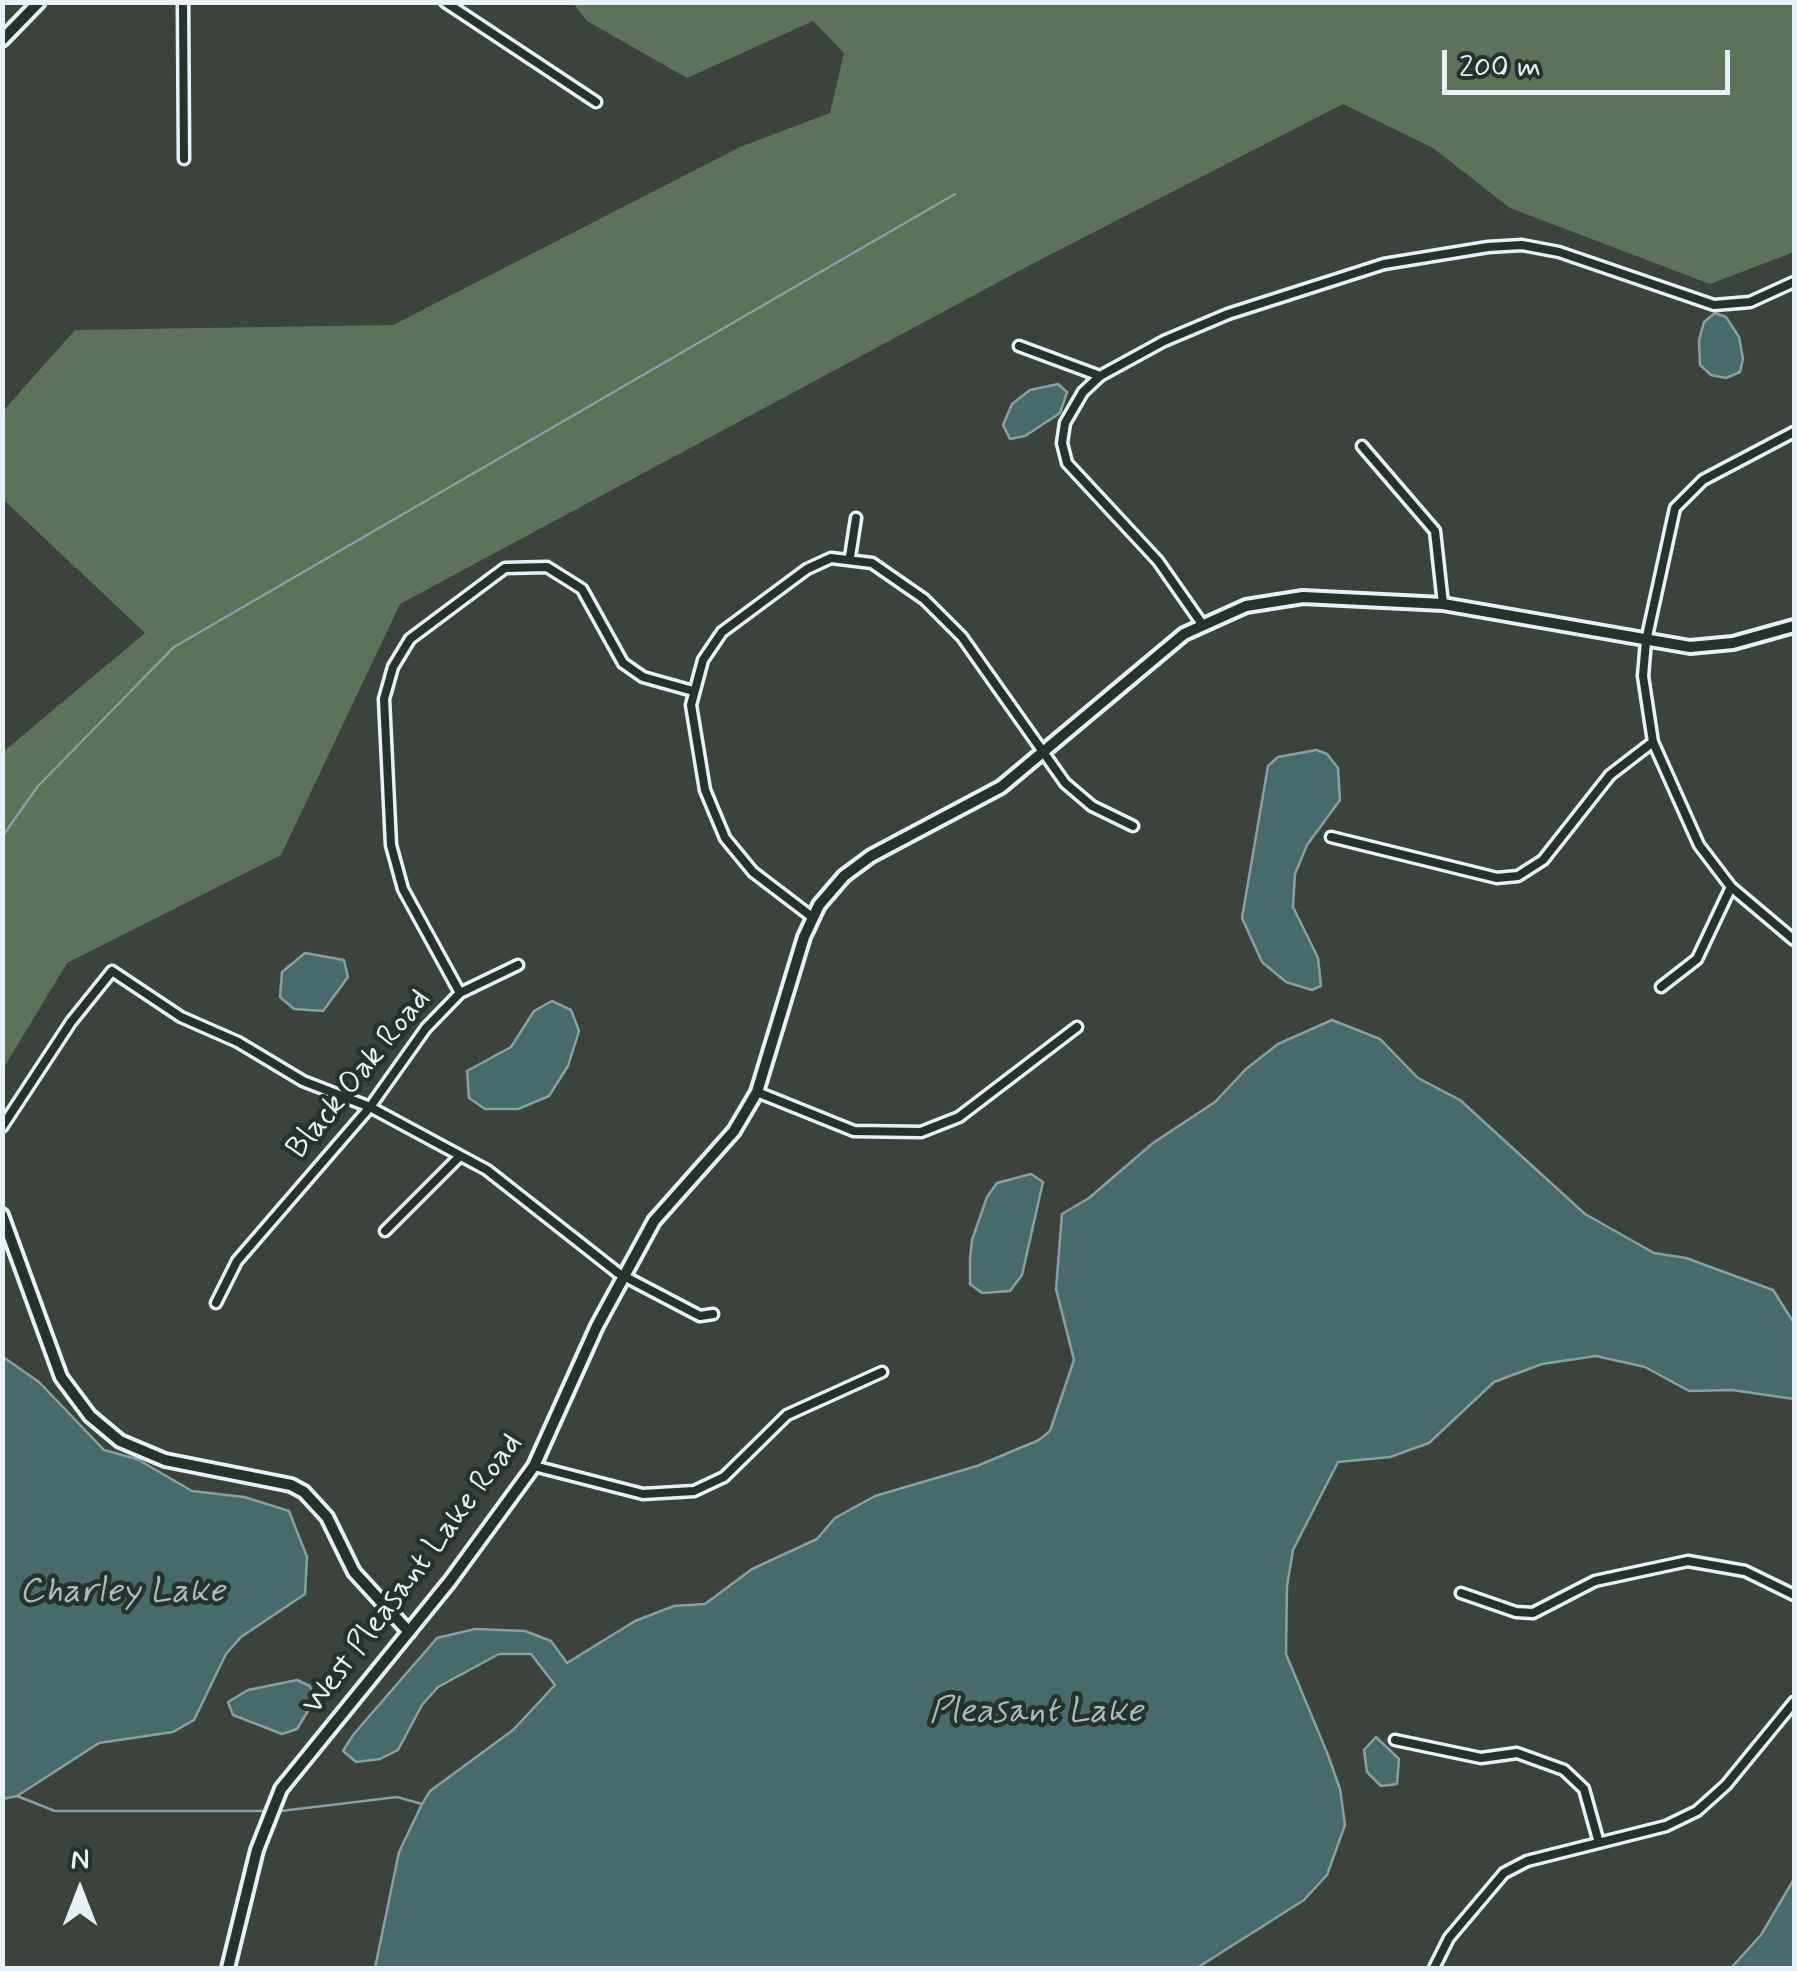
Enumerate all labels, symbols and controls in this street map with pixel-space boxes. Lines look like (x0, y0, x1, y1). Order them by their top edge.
scale bar (1447, 30, 1734, 92)
text: 200 m (1459, 48, 1541, 87)
street label: Black Oak Road (280, 982, 440, 1168)
street label: West Pleasant Lake Road (296, 1427, 532, 1723)
water label: Charley Lake (19, 1573, 225, 1615)
water label: Pleasant Lake (929, 1693, 1143, 1735)
north arrow (30, 1841, 130, 1941)
text: N (71, 1842, 89, 1879)

